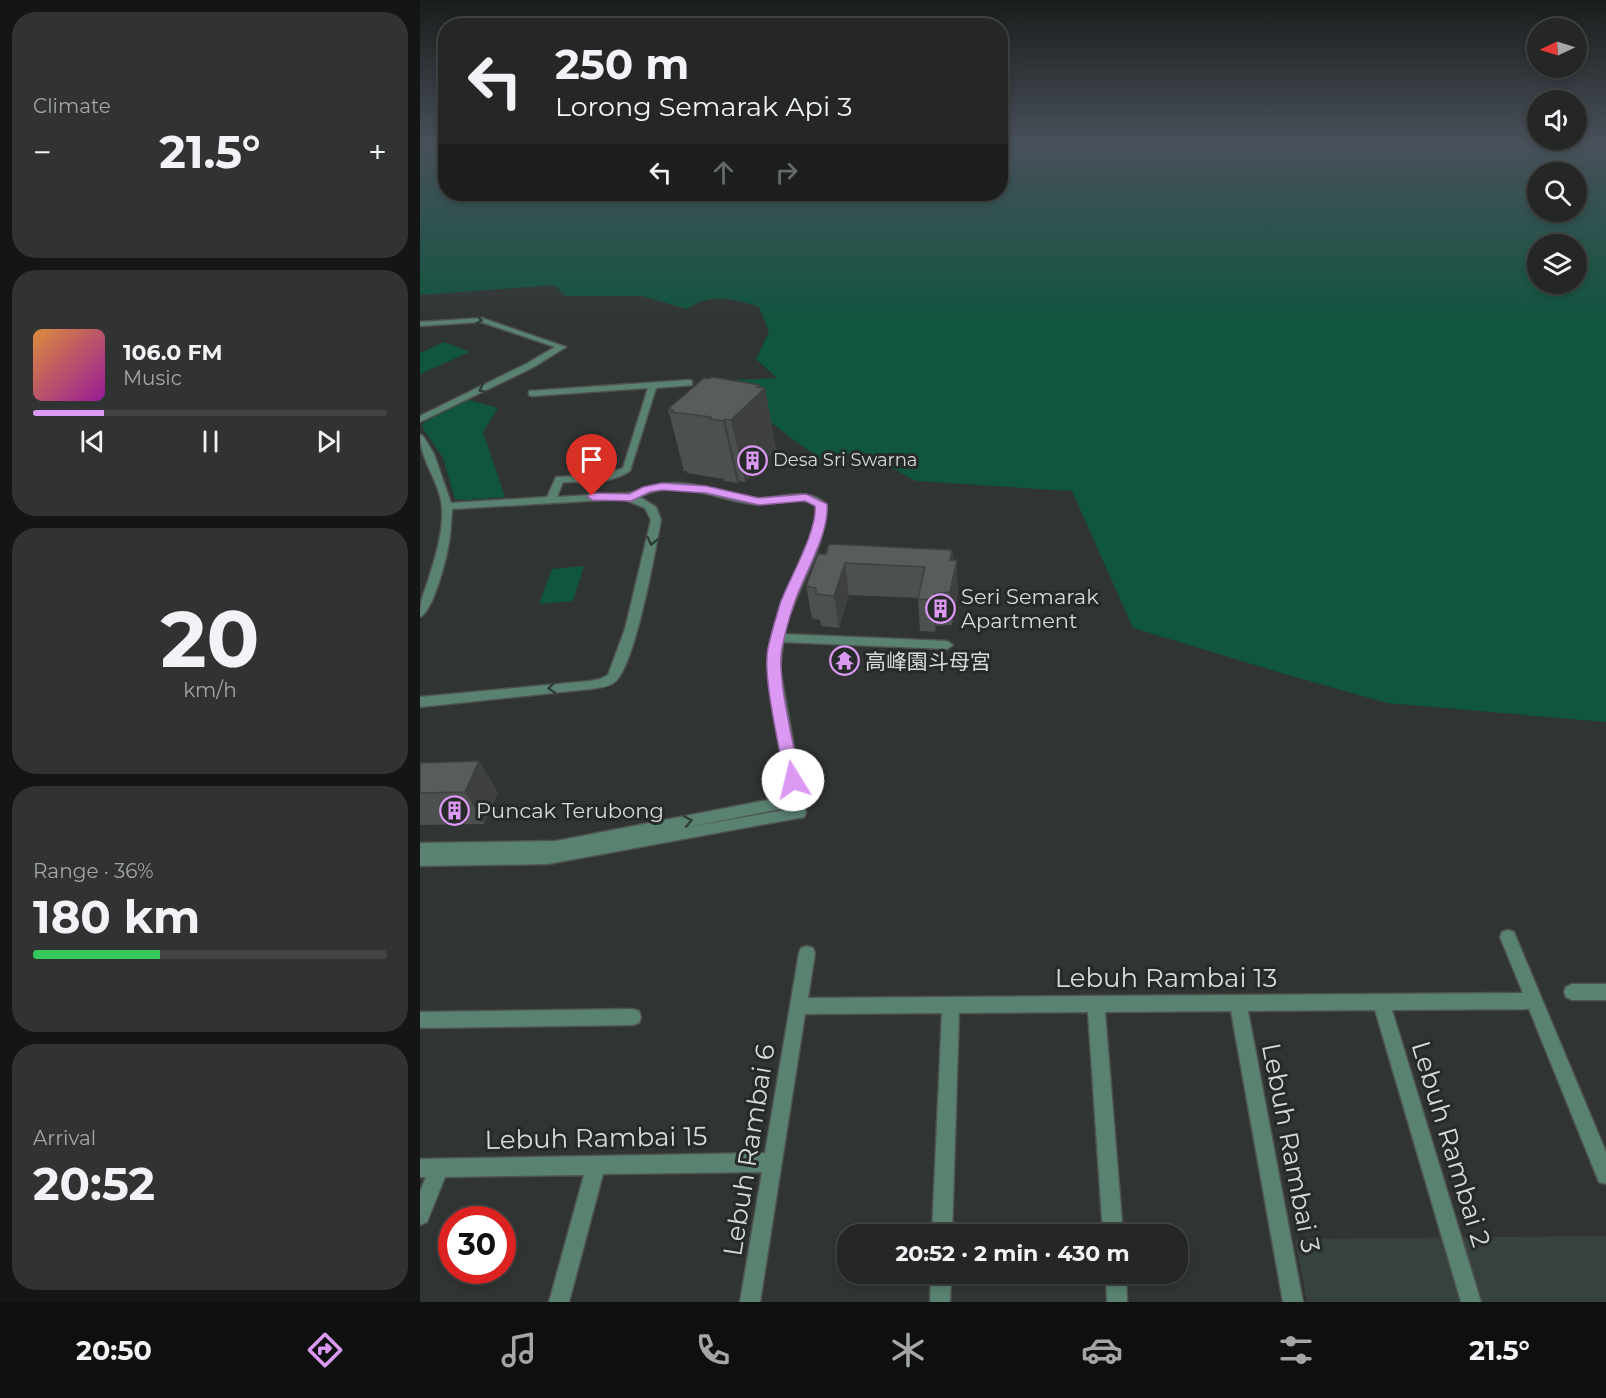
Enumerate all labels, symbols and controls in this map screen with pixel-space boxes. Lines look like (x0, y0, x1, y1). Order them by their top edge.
north arrow (1527, 18, 1587, 78)
map controls (1527, 18, 1587, 294)
text: 250 m (555, 38, 689, 90)
icon: left (456, 42, 534, 120)
text: Lorong Semarak Api 3 (555, 90, 852, 123)
button: sound (1527, 90, 1587, 150)
text: Climate (33, 94, 111, 118)
text: 21.5° (159, 124, 261, 179)
text: − (33, 132, 52, 172)
text: + (368, 132, 387, 172)
icon: left (644, 156, 677, 189)
icon: ahead (707, 156, 740, 189)
icon: right (770, 156, 803, 189)
button: search (1527, 162, 1587, 222)
button: layers (1527, 234, 1587, 294)
one-way arrow (474, 313, 483, 326)
text: 106.0 FM (123, 339, 223, 366)
text: Music (123, 366, 182, 390)
one-way arrow (478, 381, 489, 393)
icon: previous (76, 425, 109, 458)
icon: pause (194, 425, 227, 458)
icon: next (312, 425, 345, 458)
pin (566, 434, 617, 496)
icon: arrive (575, 443, 608, 476)
building icon: Desa Sri Swarna (736, 444, 768, 476)
place label: Desa Sri Swarna (773, 449, 917, 471)
one-way arrow (646, 536, 659, 546)
place label: Seri Semarak Apartment (961, 584, 1099, 633)
text: 20 (161, 591, 259, 687)
building icon: Seri Semarak Apartment (924, 592, 956, 624)
temple icon: 高峰園斗母宮 (828, 645, 860, 677)
place label: 高峰園斗母宮 (865, 649, 991, 674)
text: km/h (183, 678, 237, 702)
one-way arrow (547, 681, 556, 694)
position arrow (761, 748, 825, 812)
building icon: Puncak Terubong (439, 794, 471, 826)
place label: Puncak Terubong (476, 798, 664, 823)
one-way arrow (683, 815, 693, 828)
text: Range · 36% (33, 859, 154, 883)
text: 180 km (33, 889, 200, 944)
street label: Lebuh Rambai 13 (1055, 962, 1277, 994)
street label: Lebuh Rambai 2 (1405, 1037, 1497, 1251)
street label: Lebuh Rambai 3 (1255, 1040, 1327, 1256)
street label: Lebuh Rambai 6 (716, 1041, 782, 1258)
street label: Lebuh Rambai 15 (484, 1120, 708, 1156)
text: Arrival (33, 1126, 96, 1150)
text: 20:52 (33, 1156, 155, 1211)
speed limit sign: 30 (438, 1206, 516, 1284)
text: 20:52 · 2 min · 430 m (895, 1240, 1130, 1267)
icon: directions (304, 1329, 346, 1371)
icon: music (498, 1329, 540, 1371)
icon: phone (692, 1329, 734, 1371)
icon: climate (887, 1329, 929, 1371)
icon: car (1081, 1329, 1123, 1371)
icon: filters (1275, 1329, 1317, 1371)
text: 20:50 (76, 1334, 152, 1367)
text: 21.5° (1469, 1334, 1530, 1367)

